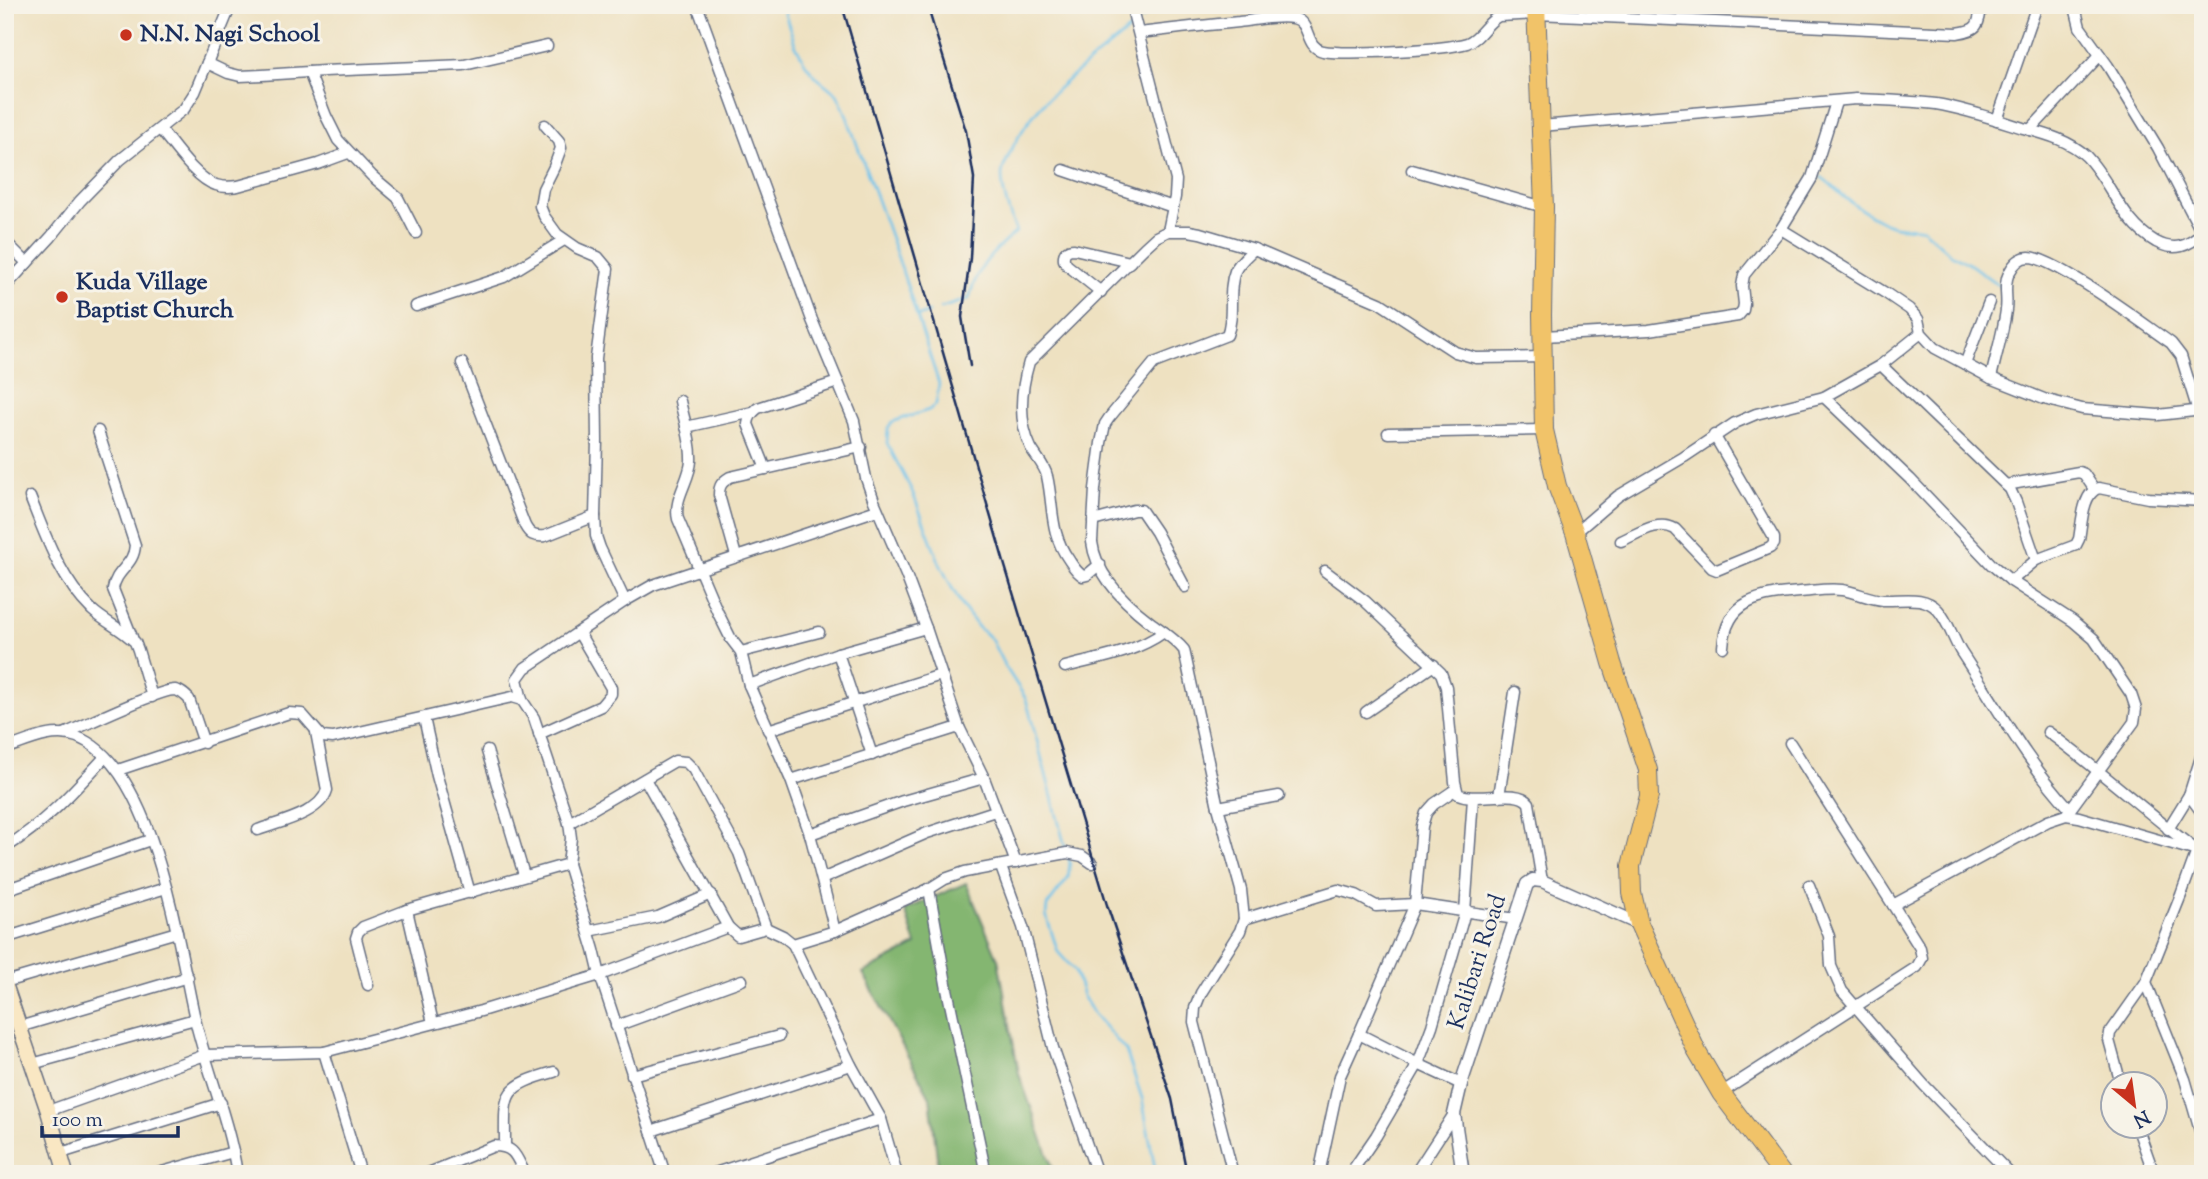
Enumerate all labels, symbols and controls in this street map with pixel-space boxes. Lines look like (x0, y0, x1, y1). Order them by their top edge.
place label: N.N. Nagi School (140, 18, 320, 52)
marker: N.N. Nagi School (118, 27, 134, 43)
place label: Kuda Village Baptist Church (76, 266, 235, 328)
marker: Kuda Village Baptist Church (54, 289, 70, 305)
street label: Kalibari Road (1440, 890, 1516, 1034)
north arrow (2100, 1070, 2170, 1140)
scale bar (42, 1095, 178, 1139)
text: N (2128, 1102, 2154, 1133)
text: 100 m (52, 1106, 103, 1136)

